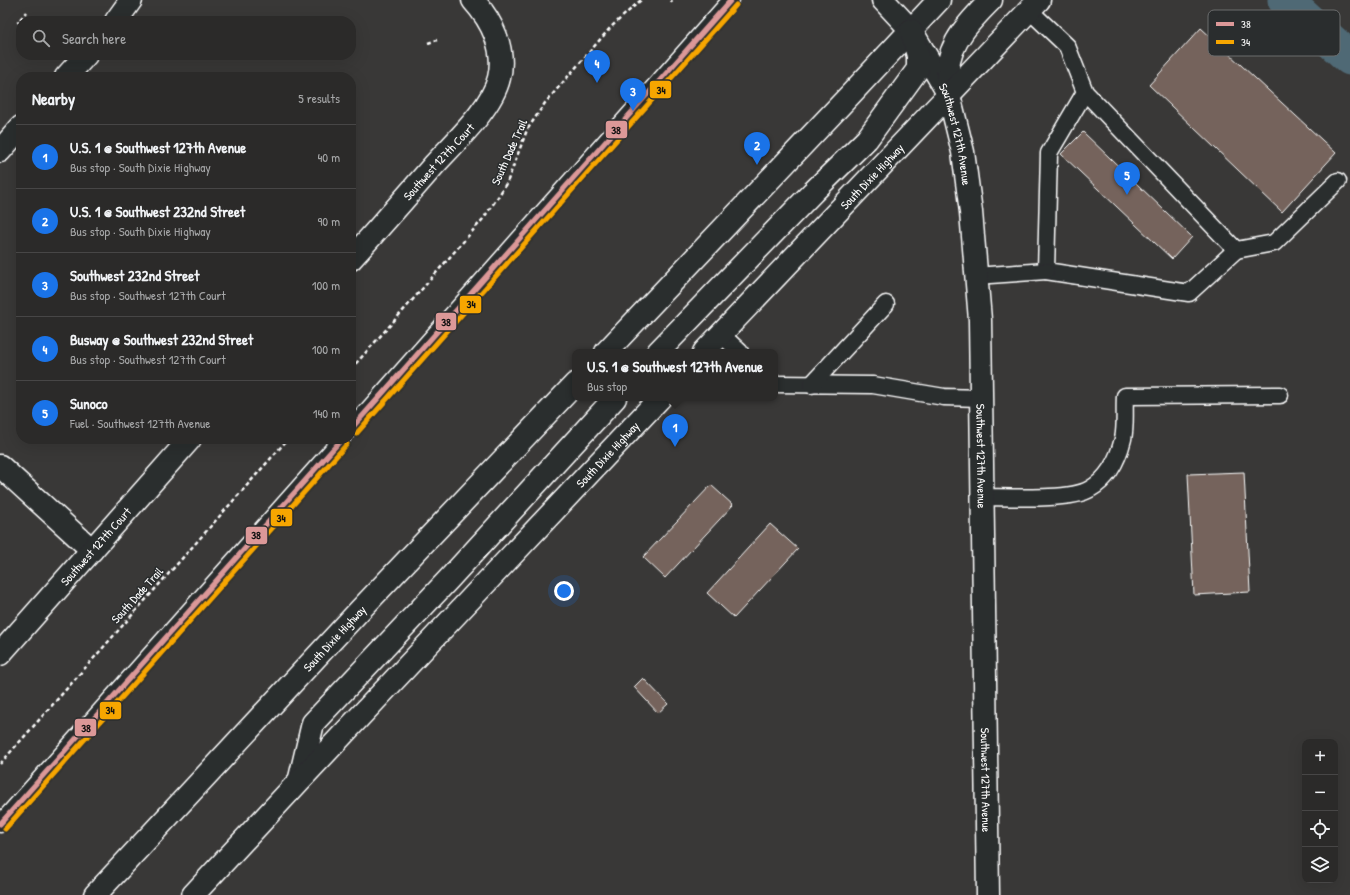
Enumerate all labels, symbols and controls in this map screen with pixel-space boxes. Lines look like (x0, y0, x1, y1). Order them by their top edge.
legend (1208, 10, 1340, 56)
search box (16, 16, 356, 60)
text: 38 (1241, 17, 1251, 31)
icon: search (30, 27, 52, 49)
text: Search here (62, 28, 126, 49)
text: 34 (1241, 35, 1250, 49)
pin: 4 (584, 50, 610, 83)
pin: 3 (620, 78, 646, 111)
line badge: 34 (649, 80, 672, 99)
street label: Southwest 127th Avenue (935, 80, 976, 186)
text: 34 (656, 83, 666, 97)
text: Nearby (32, 87, 75, 110)
text: 5 results (298, 89, 340, 107)
street label: South Dade Trail (487, 116, 531, 188)
street label: Southwest 127th Court (399, 118, 478, 204)
line badge: 38 (605, 120, 628, 139)
text: 38 (611, 123, 621, 137)
pin: 2 (744, 132, 770, 165)
text: U.S. 1 @ Southwest 127th Avenue (70, 137, 246, 158)
street label: South Dixie Highway (836, 139, 907, 213)
text: 1 (43, 148, 47, 166)
text: 40 m (317, 148, 340, 166)
text: Bus stop · South Dixie Highway (70, 158, 211, 176)
pin: 5 (1114, 162, 1140, 195)
text: U.S. 1 @ Southwest 232nd Street (70, 201, 245, 222)
text: 2 (42, 212, 48, 230)
text: 90 m (318, 212, 340, 230)
text: Bus stop · South Dixie Highway (70, 222, 211, 240)
text: Southwest 232nd Street (70, 265, 199, 286)
text: 3 (42, 276, 48, 294)
text: 100 m (312, 276, 340, 294)
text: Bus stop · Southwest 127th Court (70, 286, 226, 304)
line badge: 34 (459, 295, 482, 314)
text: 34 (466, 297, 476, 311)
line badge: 38 (435, 312, 457, 331)
text: 38 (441, 315, 451, 329)
text: Busway @ Southwest 232nd Street (70, 329, 253, 350)
text: 4 (43, 340, 47, 358)
text: 100 m (312, 340, 340, 358)
popup (572, 349, 778, 401)
text: Bus stop · Southwest 127th Court (70, 350, 226, 368)
text: U.S. 1 @ Southwest 127th Avenue (587, 356, 763, 377)
text: Bus stop (587, 377, 627, 395)
text: Sunoco (70, 393, 108, 414)
text: 5 (42, 404, 48, 422)
text: 140 m (313, 404, 340, 422)
street label: Southwest 127th Avenue (973, 404, 991, 509)
text: Fuel · Southwest 127th Avenue (70, 414, 210, 432)
pin: 1 (662, 414, 688, 447)
street label: South Dixie Highway (572, 417, 643, 491)
street label: Southwest 127th Court (56, 503, 135, 589)
line badge: 34 (270, 508, 293, 527)
text: 34 (276, 511, 286, 525)
line badge: 38 (245, 526, 268, 545)
text: 38 (251, 528, 261, 542)
street label: South Dade Trail (107, 563, 167, 627)
your location (554, 581, 574, 601)
street label: South Dixie Highway (299, 601, 369, 675)
line badge: 34 (99, 701, 122, 720)
text: 34 (105, 703, 115, 717)
line badge: 38 (74, 718, 97, 737)
text: 38 (81, 721, 91, 735)
street label: Southwest 127th Avenue (977, 728, 996, 833)
map controls (1302, 739, 1338, 883)
button: + (1302, 739, 1338, 775)
button: − (1302, 775, 1338, 811)
button: locate (1302, 811, 1338, 847)
button: layers (1302, 847, 1338, 883)

